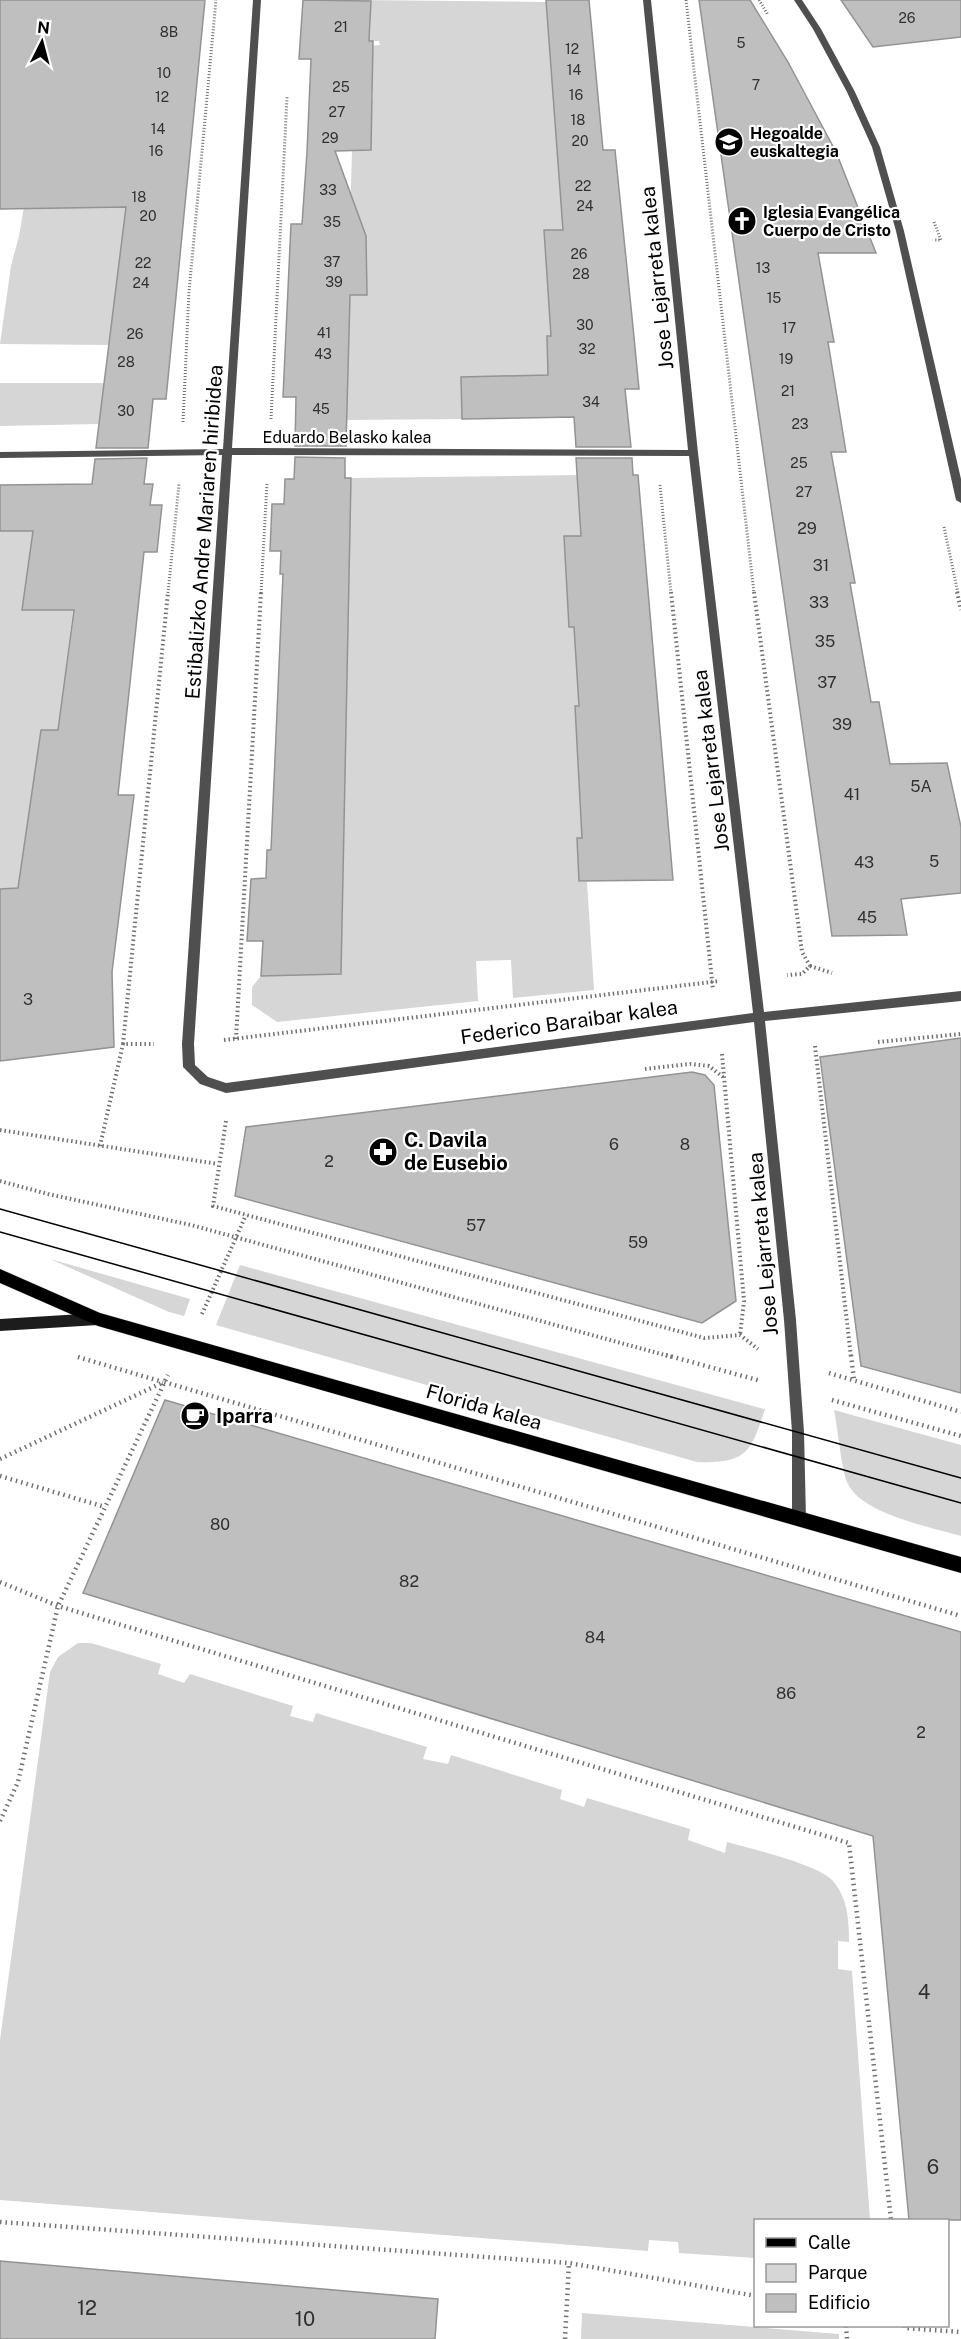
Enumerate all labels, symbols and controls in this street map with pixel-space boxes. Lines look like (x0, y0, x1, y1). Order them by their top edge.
house number: 26 (898, 10, 916, 26)
north arrow (12, 12, 72, 72)
text: N (36, 17, 51, 38)
house number: 21 (334, 19, 348, 35)
house number: 8B (160, 24, 178, 40)
house number: 5 (737, 35, 746, 51)
house number: 12 (565, 41, 579, 57)
house number: 14 (567, 62, 581, 78)
house number: 10 (157, 65, 171, 81)
house number: 7 (752, 77, 760, 93)
house number: 25 (332, 79, 350, 95)
house number: 16 (569, 87, 583, 103)
house number: 12 (155, 89, 169, 105)
house number: 27 (329, 104, 345, 120)
house number: 18 (571, 112, 585, 128)
house number: 14 (151, 121, 165, 137)
place label: Hegoalde euskaltegia (750, 124, 839, 161)
school or university icon: Hegoalde euskaltegia (713, 126, 745, 158)
house number: 29 (321, 130, 339, 146)
house number: 20 (572, 133, 588, 149)
house number: 16 (149, 143, 163, 159)
house number: 22 (575, 178, 591, 194)
house number: 33 (319, 182, 337, 198)
street label: Jose Lejarreta kalea (635, 185, 679, 371)
house number: 18 (132, 189, 146, 205)
house number: 24 (576, 198, 594, 214)
place label: Iglesia Evangélica Cuerpo de Cristo (763, 203, 900, 240)
church icon: Iglesia Evangélica Cuerpo de Cristo (726, 205, 758, 237)
house number: 20 (140, 208, 156, 224)
house number: 35 (323, 214, 341, 230)
house number: 26 (570, 246, 588, 262)
house number: 37 (324, 254, 340, 270)
house number: 22 (135, 255, 151, 271)
house number: 13 (756, 260, 770, 276)
house number: 28 (572, 266, 590, 282)
house number: 39 (325, 274, 343, 290)
house number: 24 (132, 275, 150, 291)
house number: 15 (767, 290, 781, 306)
house number: 30 (576, 317, 594, 333)
house number: 17 (782, 320, 796, 336)
house number: 41 (317, 325, 331, 341)
house number: 26 (126, 326, 144, 342)
house number: 32 (578, 341, 596, 357)
house number: 43 (314, 346, 332, 362)
house number: 19 (779, 351, 793, 367)
house number: 28 (117, 354, 135, 370)
street label: Estibalizko Andre Mariaren hiribidea (180, 364, 228, 700)
house number: 21 (781, 383, 795, 399)
house number: 34 (582, 394, 600, 410)
house number: 45 (312, 401, 330, 417)
house number: 30 (117, 403, 135, 419)
house number: 23 (791, 416, 809, 432)
street label: Eduardo Belasko kalea (263, 428, 431, 447)
house number: 25 (790, 455, 808, 471)
house number: 27 (796, 484, 812, 500)
house number: 29 (797, 519, 817, 538)
house number: 31 (813, 556, 829, 575)
house number: 33 (809, 593, 829, 612)
house number: 35 (815, 632, 835, 651)
street label: Jose Lejarreta kalea (688, 668, 734, 854)
house number: 37 (817, 673, 837, 692)
house number: 39 (832, 715, 852, 734)
house number: 5A (910, 777, 932, 796)
house number: 41 (844, 785, 860, 804)
house number: 5 (929, 852, 939, 871)
house number: 43 (854, 853, 874, 872)
house number: 45 (857, 908, 877, 927)
house number: 3 (23, 990, 33, 1009)
street label: Federico Baraibar kalea (459, 995, 679, 1049)
place label: C. Davila de Eusebio (404, 1128, 508, 1175)
house number: 6 (609, 1135, 619, 1154)
house number: 8 (680, 1135, 690, 1154)
pharmacy icon: C. Davila de Eusebio (367, 1136, 399, 1168)
street label: Jose Lejarreta kalea (743, 1151, 783, 1337)
house number: 2 (324, 1152, 334, 1171)
house number: 57 (466, 1216, 486, 1235)
house number: 59 (628, 1233, 648, 1252)
street label: Florida kalea (423, 1379, 545, 1435)
cafe icon: Iparra (179, 1400, 211, 1432)
place label: Iparra (216, 1404, 273, 1428)
house number: 80 (210, 1515, 230, 1534)
house number: 82 (399, 1572, 419, 1591)
house number: 84 (585, 1628, 605, 1647)
house number: 86 (776, 1684, 796, 1703)
house number: 2 (916, 1723, 926, 1742)
house number: 4 (918, 1980, 930, 2004)
house number: 6 (927, 2155, 939, 2179)
legend (754, 2219, 949, 2327)
text: Calle (808, 2232, 851, 2253)
text: Parque (808, 2262, 868, 2283)
text: Edificio (808, 2292, 870, 2313)
house number: 12 (77, 2296, 97, 2320)
house number: 10 (295, 2307, 315, 2331)

